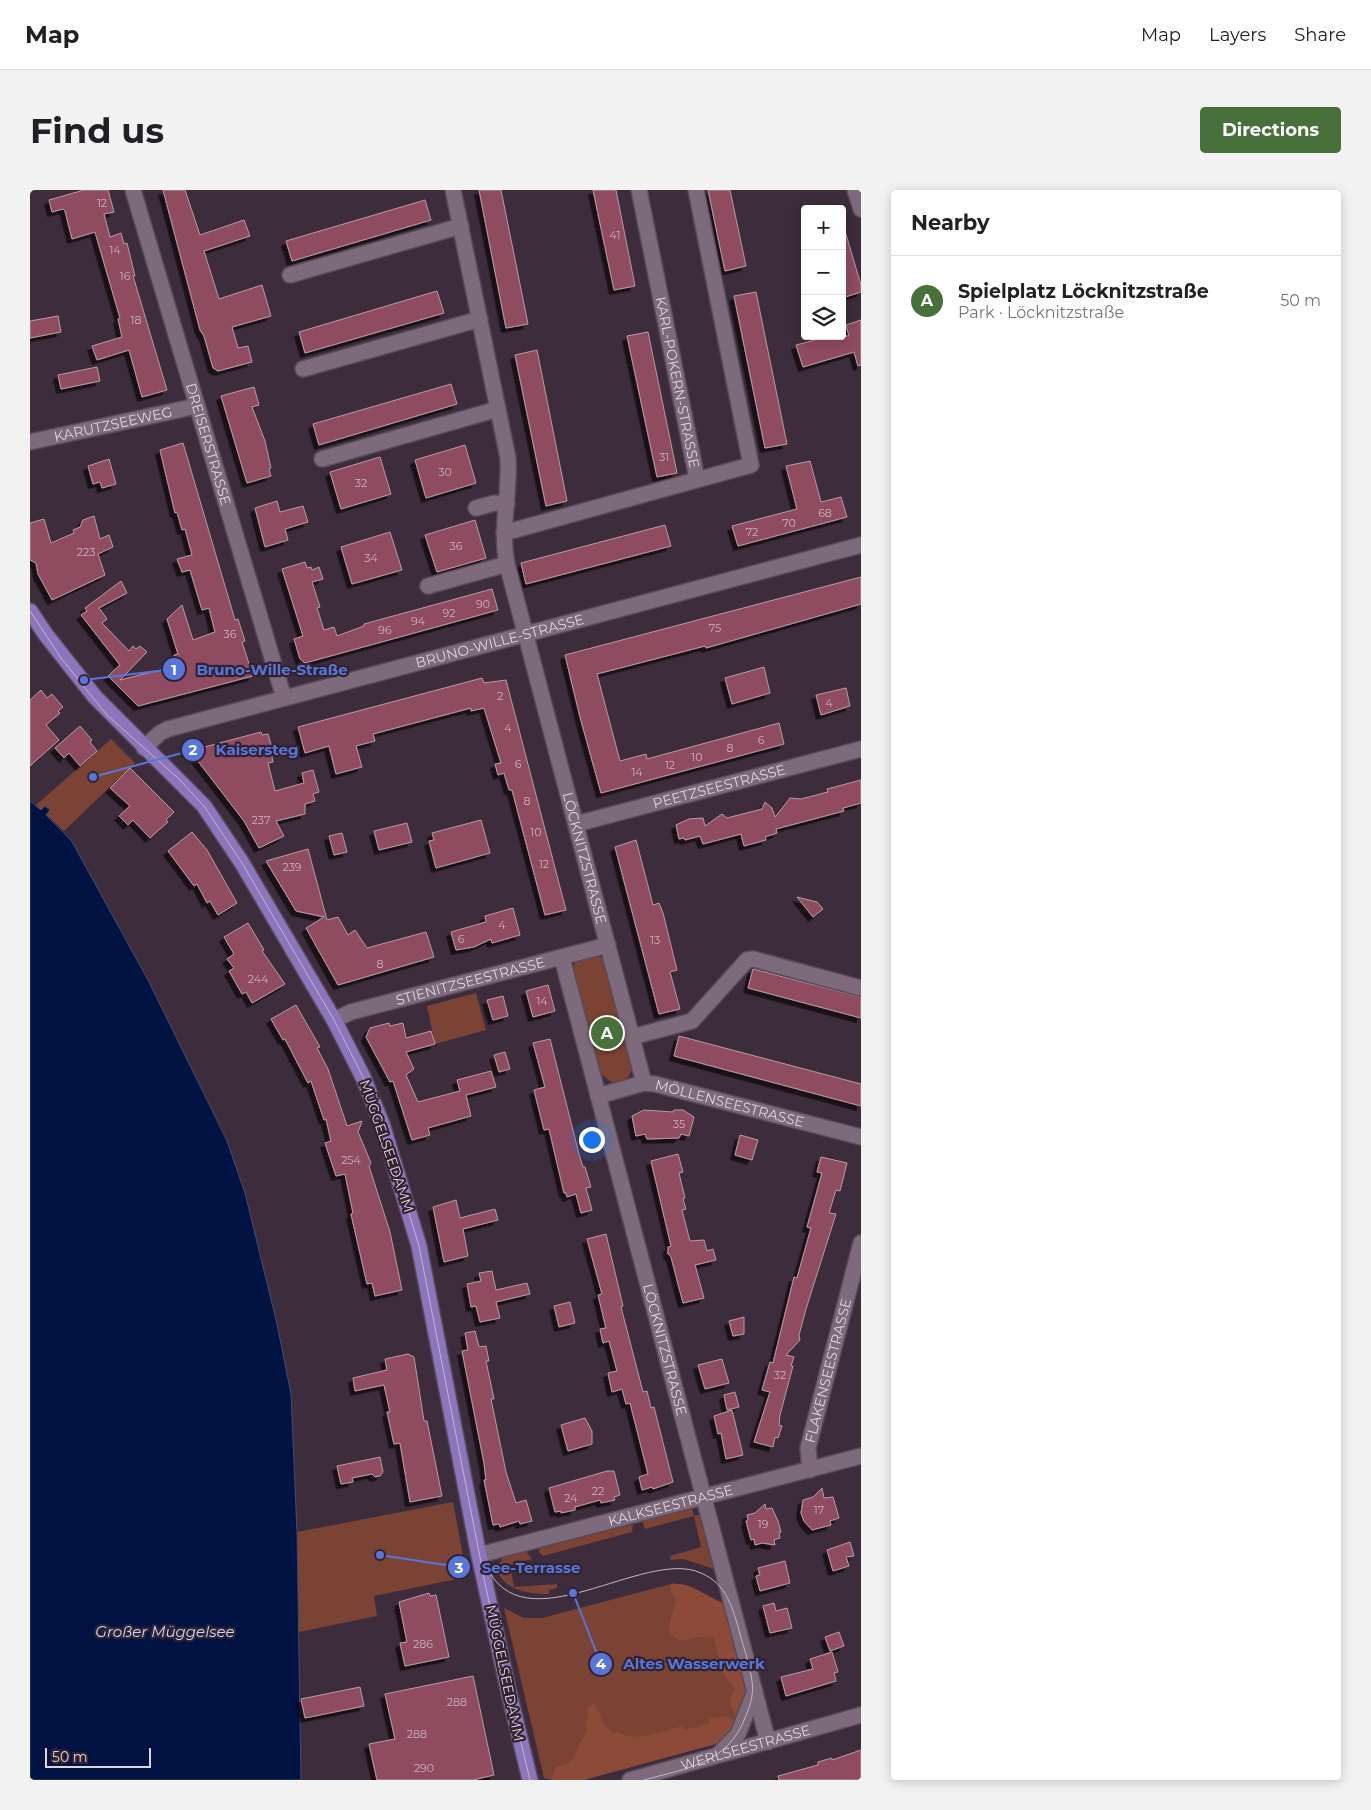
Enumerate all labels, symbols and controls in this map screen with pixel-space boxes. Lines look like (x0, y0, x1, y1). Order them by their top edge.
text: Map (25, 20, 79, 49)
text: Map (1141, 24, 1181, 46)
text: Layers (1209, 24, 1266, 46)
text: Share (1294, 24, 1346, 46)
button: Directions (1200, 107, 1341, 153)
text: Find us (30, 109, 164, 152)
house number: 12 (97, 196, 107, 210)
map controls (801, 205, 846, 340)
button: + (801, 205, 846, 250)
text: Nearby (911, 210, 990, 235)
house number: 41 (610, 228, 620, 242)
house number: 14 (109, 243, 121, 257)
button: − (801, 250, 846, 295)
house number: 16 (120, 269, 131, 283)
text: Spielplatz Löcknitzstraße (958, 280, 1209, 303)
text: A (921, 291, 933, 310)
text: 50 m (1280, 291, 1321, 310)
street label: KARL-POKERN-STRASSE (652, 295, 704, 469)
button: layers (801, 295, 846, 340)
text: Park · Löcknitzstraße (958, 303, 1124, 322)
house number: 18 (131, 313, 142, 327)
street label: DREISERSTRASSE (182, 381, 235, 507)
street label: KARUTZSEEWEG (52, 403, 174, 446)
house number: 31 (659, 450, 669, 464)
house number: 30 (438, 465, 452, 479)
house number: 32 (355, 476, 367, 490)
house number: 68 (818, 506, 832, 520)
house number: 70 (782, 516, 796, 530)
house number: 72 (746, 525, 758, 539)
house number: 36 (450, 539, 463, 553)
house number: 223 (77, 545, 95, 559)
house number: 34 (364, 551, 378, 565)
house number: 90 (476, 597, 490, 611)
house number: 92 (443, 606, 455, 620)
street label: BRUNO-WILLE-STRASSE (413, 610, 586, 672)
house number: 94 (411, 614, 426, 628)
house number: 75 (709, 621, 721, 635)
house number: 96 (378, 623, 392, 637)
house number: 36 (224, 627, 237, 641)
callout: Bruno-Wille-Straße (162, 654, 358, 684)
text: 1 (171, 660, 177, 679)
text: Bruno-Wille-Straße (196, 660, 348, 679)
house number: 2 (497, 689, 503, 703)
house number: 4 (825, 696, 833, 710)
house number: 4 (504, 721, 512, 735)
house number: 6 (758, 733, 765, 747)
callout: Kaisersteg (180, 735, 308, 765)
text: 2 (189, 740, 198, 759)
text: Kaisersteg (216, 740, 298, 759)
house number: 8 (726, 741, 734, 755)
house number: 10 (691, 750, 703, 764)
house number: 6 (515, 757, 522, 771)
house number: 12 (665, 758, 675, 772)
street label: PEETZSEESTRASSE (651, 760, 787, 812)
house number: 14 (631, 765, 643, 779)
street label: LÖCKNITZSTRASSE (559, 790, 611, 926)
house number: 8 (523, 794, 531, 808)
house number: 237 (252, 813, 270, 827)
house number: 10 (530, 825, 542, 839)
house number: 12 (539, 857, 549, 871)
house number: 239 (282, 860, 302, 874)
house number: 4 (498, 918, 506, 932)
house number: 6 (458, 932, 465, 946)
house number: 13 (650, 933, 660, 947)
street label: STIENITZSEESTRASSE (394, 953, 547, 1009)
house number: 8 (376, 957, 384, 971)
house number: 244 (248, 972, 269, 986)
house number: 14 (536, 994, 548, 1008)
pin: A (591, 1014, 623, 1052)
street label: MÖLLENSEESTRASSE (653, 1075, 806, 1131)
street label: MÜGGELSEEDAMM (356, 1077, 418, 1215)
house number: 35 (673, 1117, 685, 1131)
your location (579, 1127, 605, 1153)
house number: 254 (341, 1153, 362, 1167)
street label: LÖCKNITZSTRASSE (639, 1282, 691, 1418)
street label: FLAKENSEESTRASSE (801, 1296, 855, 1445)
house number: 32 (774, 1368, 786, 1382)
street label: KALKSEESTRASSE (606, 1481, 735, 1530)
house number: 22 (592, 1484, 604, 1498)
house number: 24 (564, 1491, 578, 1505)
house number: 17 (814, 1503, 824, 1517)
house number: 19 (758, 1517, 769, 1531)
callout: See-Terrasse (447, 1552, 591, 1582)
text: 3 (454, 1558, 464, 1577)
text: See-Terrasse (482, 1558, 580, 1577)
street label: MÜGGELSEEDAMM (482, 1603, 528, 1743)
water label: Großer Müggelsee (95, 1622, 235, 1641)
house number: 286 (413, 1637, 433, 1651)
callout: Altes Wasserwerk (588, 1649, 775, 1679)
text: 4 (596, 1654, 607, 1673)
text: Altes Wasserwerk (622, 1654, 765, 1673)
house number: 288 (447, 1695, 467, 1709)
street label: WERLSEESTRASSE (679, 1721, 812, 1774)
house number: 288 (407, 1727, 427, 1741)
scale bar (45, 1745, 151, 1768)
text: 50 m (52, 1748, 88, 1766)
house number: 290 (414, 1761, 434, 1775)

